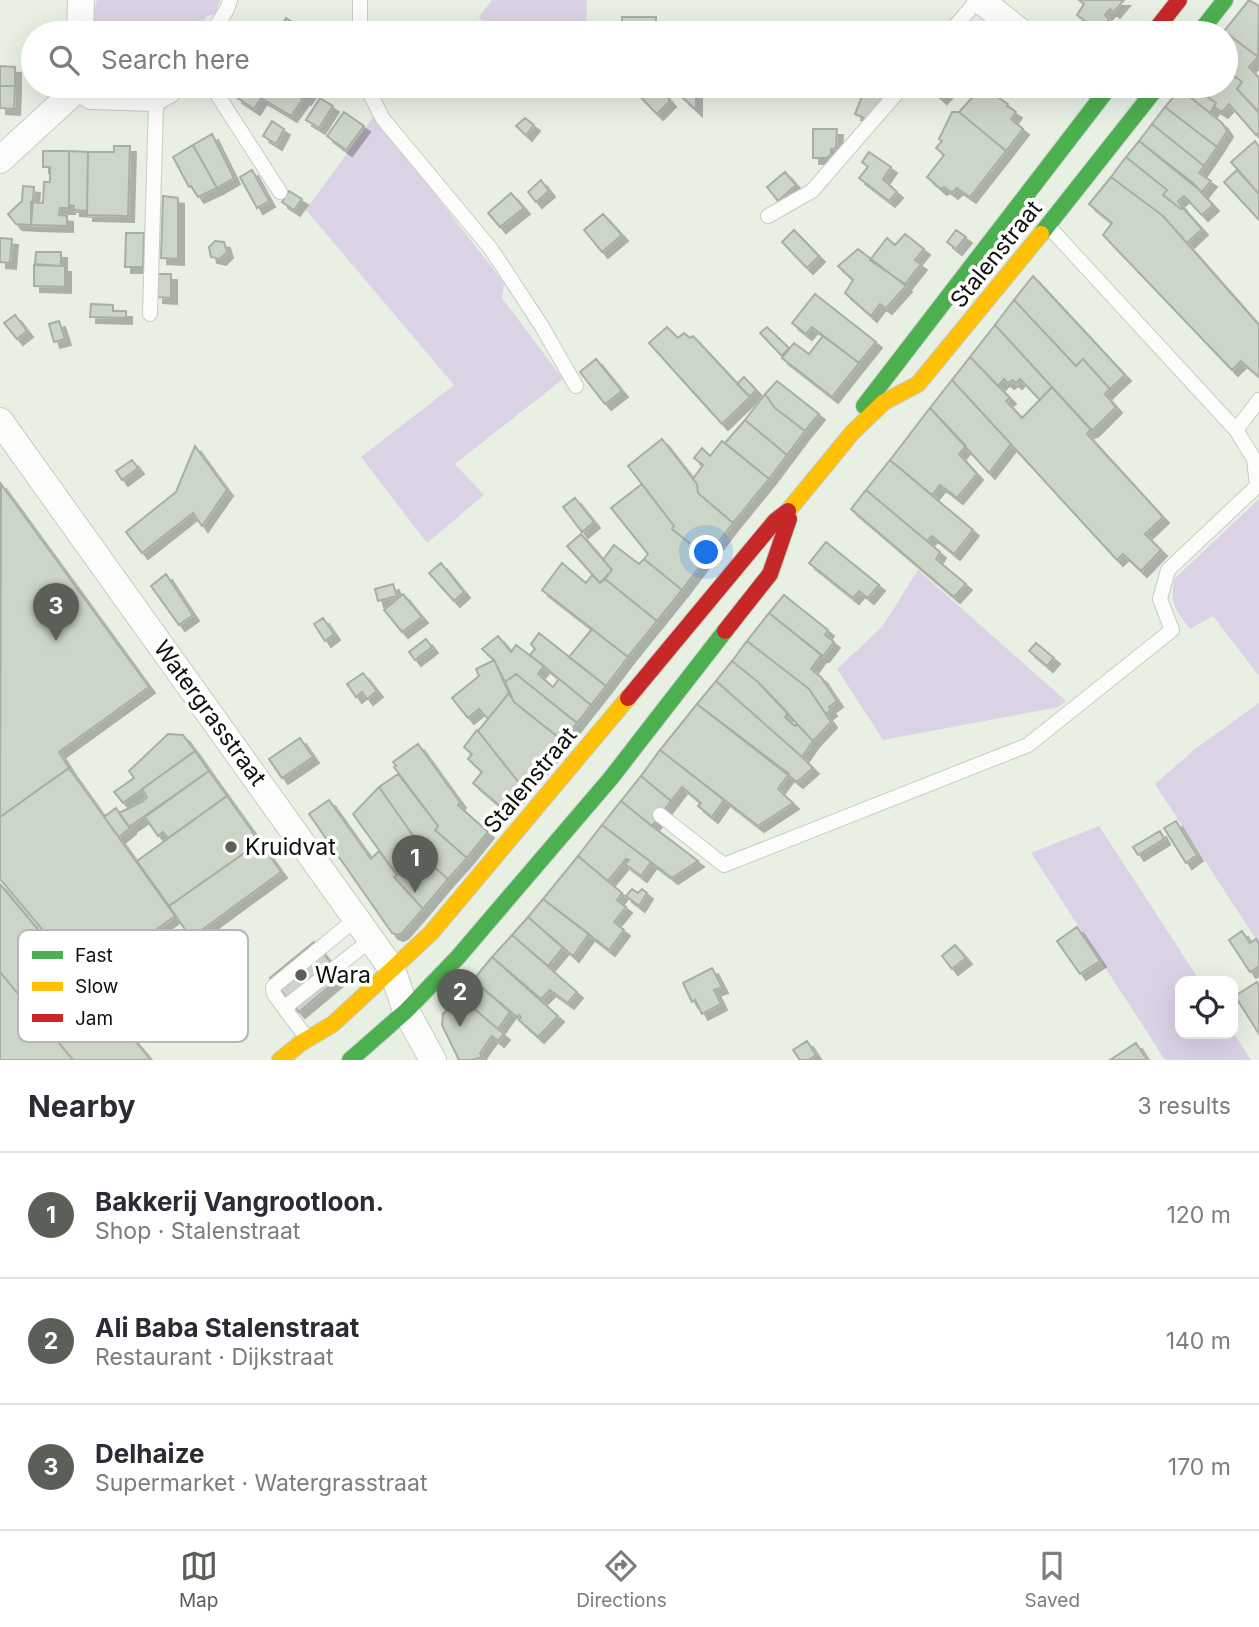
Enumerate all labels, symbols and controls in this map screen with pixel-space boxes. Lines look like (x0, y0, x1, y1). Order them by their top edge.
search box (21, 21, 1238, 98)
icon: search (45, 41, 83, 79)
text: Search here (101, 44, 250, 75)
street label: Stalenstraat (944, 194, 1048, 313)
your location (689, 535, 723, 569)
pin: 3 (33, 583, 79, 641)
street label: Watergrasstraat (148, 635, 272, 792)
street label: Stalenstraat (478, 721, 583, 839)
place label: Kruidvat (245, 833, 336, 861)
pin: 1 (392, 835, 438, 893)
marker: Kruidvat (223, 839, 239, 855)
legend (18, 930, 248, 1042)
text: Fast (75, 944, 113, 967)
place label: Wara (315, 961, 371, 989)
marker: Wara (293, 967, 309, 983)
pin: 2 (437, 969, 483, 1027)
text: Slow (75, 975, 118, 998)
map controls (1175, 976, 1238, 1039)
button: locate (1175, 976, 1238, 1039)
text: Jam (75, 1007, 113, 1030)
text: Nearby (28, 1088, 136, 1124)
text: 3 results (1138, 1092, 1231, 1120)
text: Bakkerij Vangrootloon. (95, 1186, 384, 1217)
text: 1 (46, 1201, 56, 1229)
text: 120 m (1166, 1201, 1231, 1229)
text: Shop · Stalenstraat (95, 1217, 300, 1245)
text: Ali Baba Stalenstraat (95, 1312, 359, 1343)
text: 2 (44, 1327, 58, 1355)
text: 140 m (1166, 1327, 1231, 1355)
text: Restaurant · Dijkstraat (95, 1343, 333, 1371)
text: Delhaize (95, 1438, 205, 1469)
text: 3 (44, 1453, 58, 1481)
text: 170 m (1168, 1453, 1231, 1481)
text: Supermarket · Watergrasstraat (95, 1469, 427, 1497)
tab: Map (179, 1547, 218, 1612)
tab: Directions (576, 1547, 667, 1612)
tab: Saved (1024, 1547, 1080, 1612)

